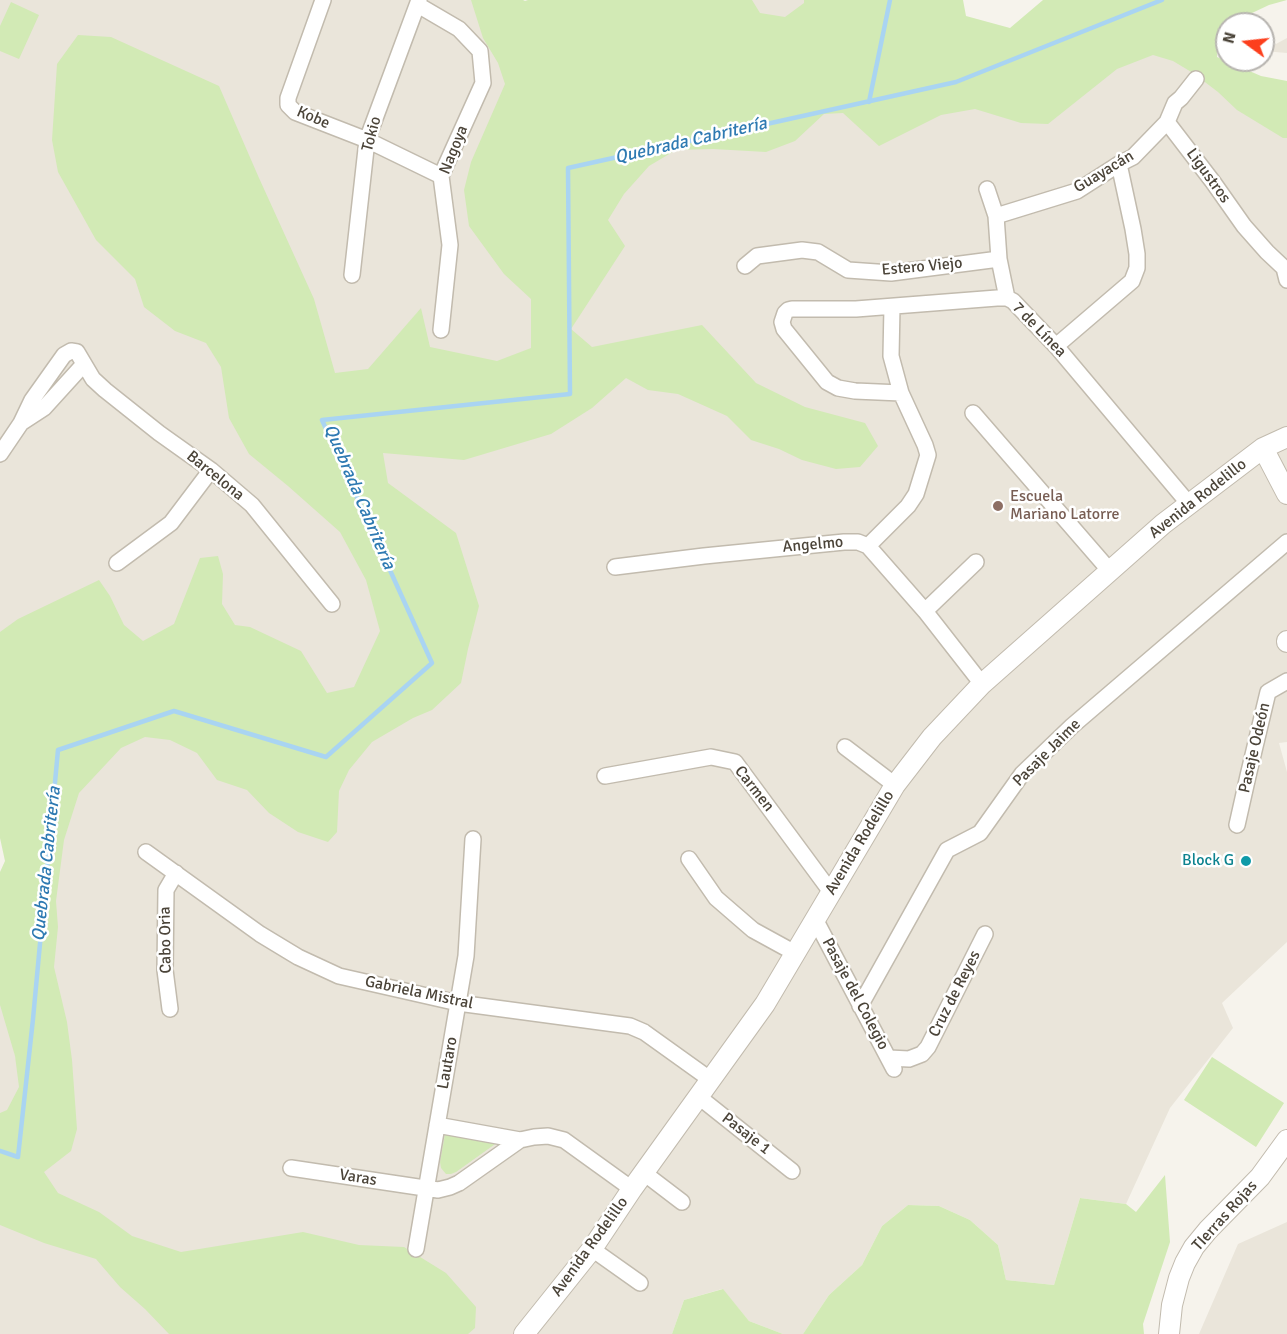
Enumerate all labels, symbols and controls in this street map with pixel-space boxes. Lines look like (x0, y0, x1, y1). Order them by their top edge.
north arrow (1215, 12, 1275, 72)
text: N (1218, 30, 1241, 46)
street label: Kobe (294, 103, 332, 133)
water label: Quebrada Cabritería (613, 113, 769, 169)
street label: Tokio (358, 114, 386, 154)
street label: Nagoya (436, 123, 472, 177)
street label: Ligustros (1182, 145, 1234, 207)
street label: Guayacán (1070, 147, 1138, 197)
street label: Estero Viejo (881, 254, 963, 280)
street label: 7 de Línea (1008, 298, 1070, 362)
water label: Quebrada Cabritería (319, 421, 399, 573)
street label: Barcelona (182, 447, 248, 505)
street label: Avenida Rodelillo (1145, 455, 1251, 543)
place label: Escuela Mariano Latorre (1010, 487, 1120, 525)
marker: Escuela Mariano Latorre (991, 499, 1005, 513)
street label: Angelmo (782, 533, 844, 557)
street label: Pasaje Odeón (1235, 701, 1275, 795)
street label: Pasaje Jaime (1009, 715, 1085, 791)
street label: Carmen (730, 762, 778, 816)
water label: Quebrada Cabritería (28, 786, 66, 942)
street label: Avenida Rodelillo (821, 787, 899, 899)
place label: Block G (1182, 851, 1234, 871)
marker: Block G (1239, 854, 1253, 868)
street label: Cabo Oria (156, 906, 176, 974)
street label: Pasaje del Colegio (817, 935, 893, 1053)
street label: Cruz de Reyes (925, 948, 985, 1040)
street label: Gabriela Mistral (363, 972, 475, 1014)
street label: Lautaro (434, 1035, 462, 1091)
street label: Pasaje 1 (718, 1109, 774, 1159)
street label: Varas (338, 1166, 378, 1190)
street label: TIerras Rojas (1188, 1177, 1262, 1255)
street label: Avenida Rodelillo (547, 1193, 633, 1301)

